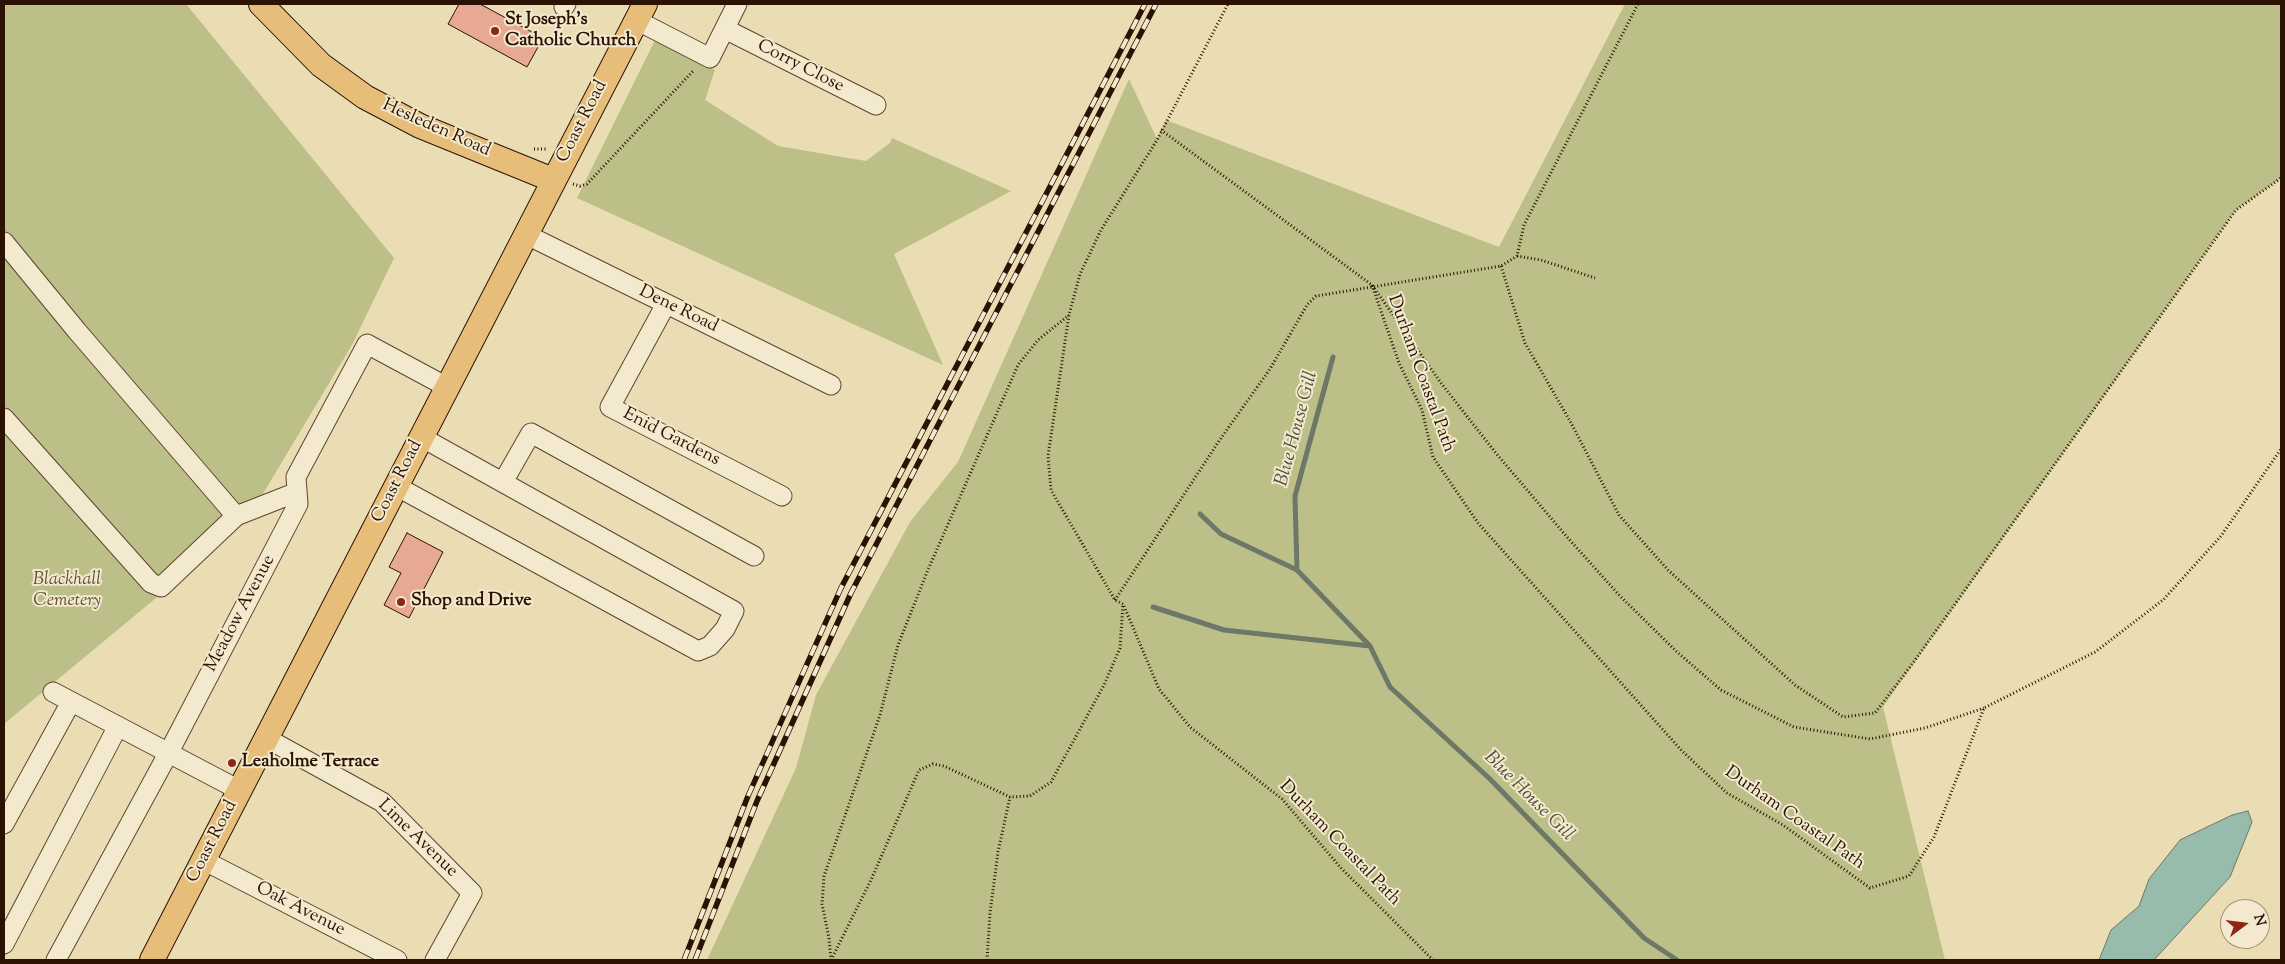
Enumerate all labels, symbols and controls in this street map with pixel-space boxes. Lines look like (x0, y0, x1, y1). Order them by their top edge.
place label: St Joseph's Catholic Church (505, 10, 636, 52)
marker: St Joseph's Catholic Church (489, 25, 501, 37)
street label: Corry Close (753, 36, 847, 98)
street label: Coast Road (553, 77, 613, 167)
street label: Hesleden Road (379, 95, 493, 163)
street label: Dene Road (635, 281, 721, 339)
street label: Durham Coastal Path (1381, 292, 1459, 456)
water label: Blue House Gill (1272, 369, 1324, 489)
street label: Enid Gardens (619, 404, 723, 472)
street label: Coast Road (368, 437, 428, 527)
street label: Meadow Avenue (201, 552, 281, 676)
park label: Blackhall Cemetery (33, 570, 101, 612)
place label: Shop and Drive (411, 591, 532, 613)
marker: Shop and Drive (395, 596, 407, 608)
water label: Blue House Gill (1478, 747, 1578, 847)
place label: Leaholme Terrace (242, 752, 379, 774)
marker: Leaholme Terrace (226, 757, 238, 769)
street label: Durham Coastal Path (1720, 763, 1868, 875)
street label: Durham Coastal Path (1274, 777, 1404, 911)
street label: Lime Avenue (372, 795, 462, 883)
street label: Coast Road (183, 797, 243, 887)
street label: Oak Avenue (252, 878, 348, 942)
north arrow (2220, 899, 2270, 949)
text: N (2247, 912, 2270, 928)

